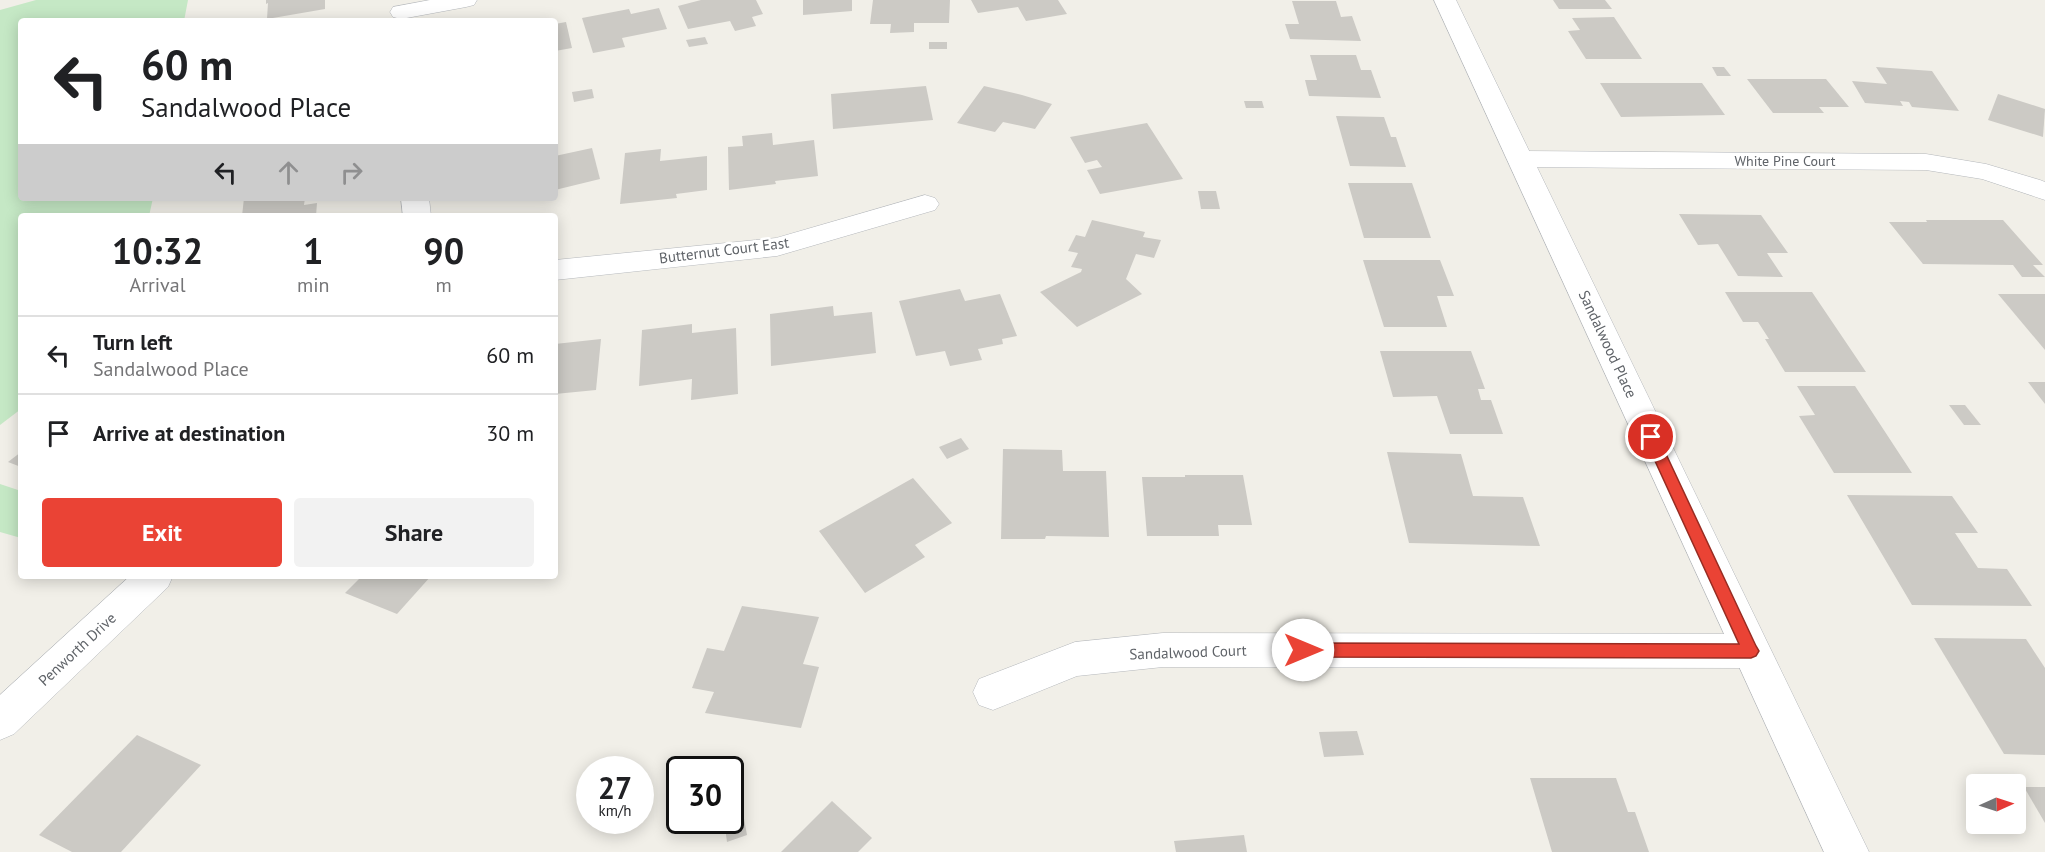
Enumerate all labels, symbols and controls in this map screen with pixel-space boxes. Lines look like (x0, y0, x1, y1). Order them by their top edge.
text: 60 m (141, 37, 233, 92)
icon: left (42, 42, 120, 120)
text: Sandalwood Place (141, 90, 351, 124)
street label: White Pine Court (1734, 152, 1836, 170)
icon: left (209, 156, 242, 189)
icon: ahead (272, 156, 305, 189)
icon: right (335, 156, 368, 189)
text: 10:32 (112, 227, 203, 274)
text: 1 (303, 227, 323, 274)
text: 90 (423, 227, 464, 274)
street label: Butternut Court East (658, 233, 790, 267)
text: Arrival (129, 272, 186, 298)
text: min (297, 272, 330, 298)
text: m (436, 272, 452, 298)
street label: Sandalwood Place (1575, 287, 1641, 401)
text: Turn left (93, 328, 173, 356)
icon: left (42, 339, 75, 372)
text: 60 m (486, 341, 534, 369)
text: Sandalwood Place (93, 356, 249, 382)
pin (1625, 411, 1676, 462)
icon: arrive (42, 417, 75, 450)
text: Arrive at destination (93, 419, 285, 447)
text: 30 m (486, 419, 534, 447)
icon: arrive (1634, 420, 1667, 453)
button: Exit (42, 498, 282, 567)
button: Share (294, 498, 534, 567)
street label: Penworth Drive (34, 608, 120, 690)
position arrow (1271, 618, 1335, 682)
street label: Sandalwood Court (1129, 640, 1247, 664)
speed limit sign: 30 (666, 756, 744, 834)
text: 27 (598, 768, 632, 807)
north arrow (1966, 774, 2026, 834)
map controls (1966, 774, 2026, 834)
text: km/h (599, 801, 631, 820)

